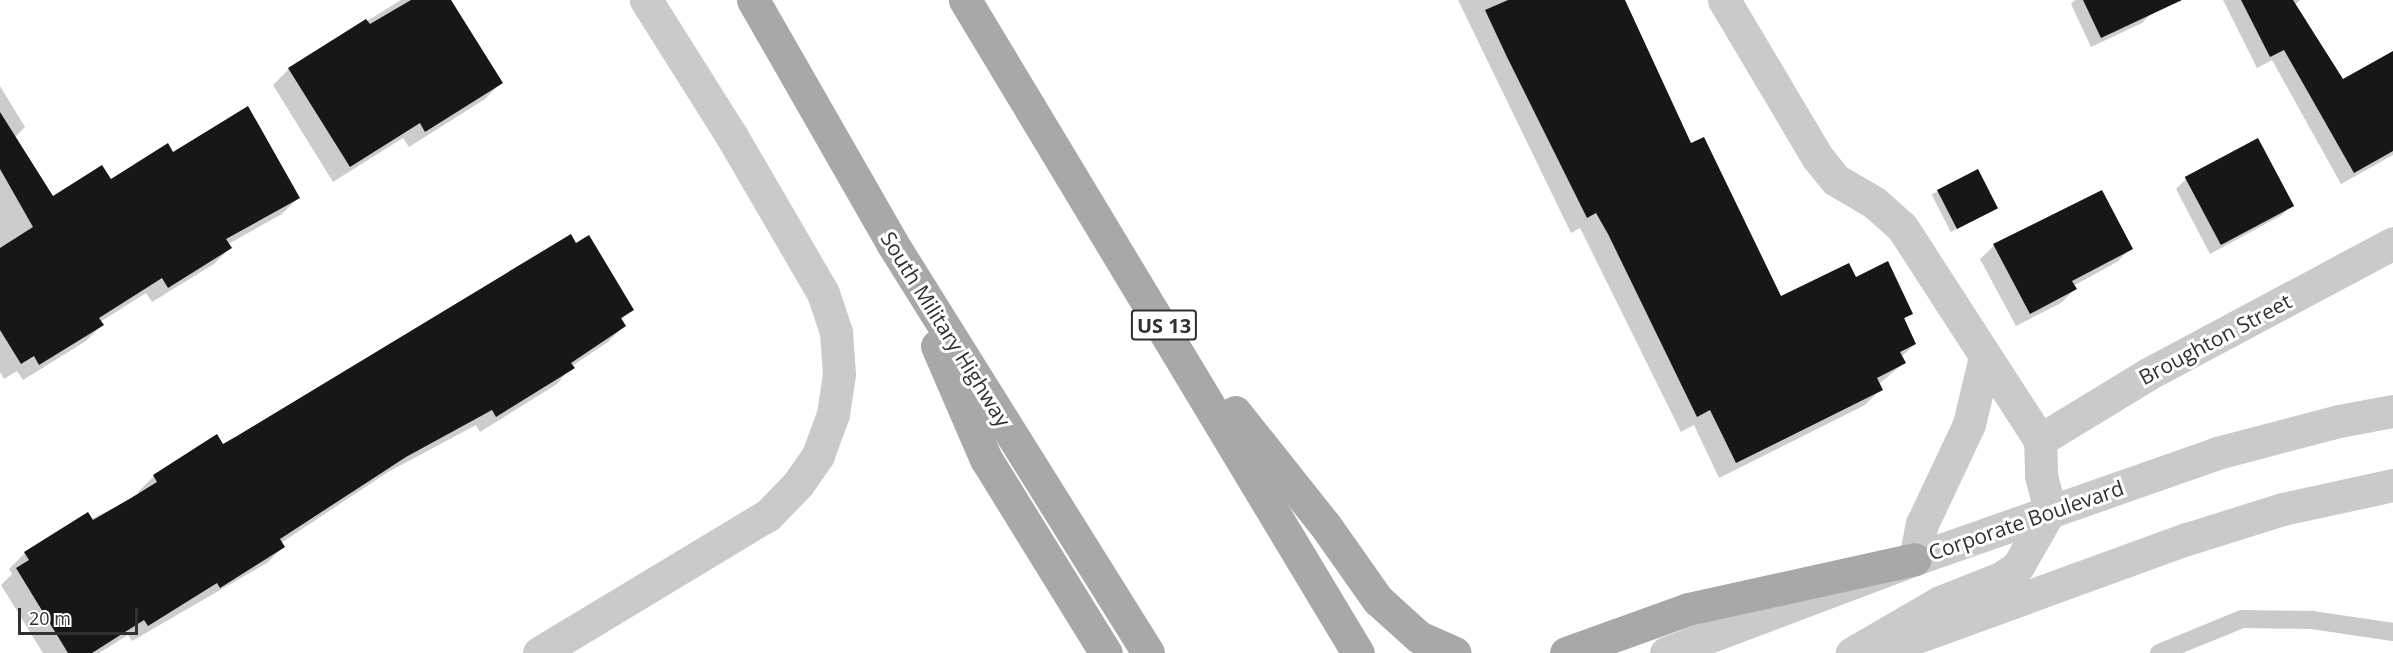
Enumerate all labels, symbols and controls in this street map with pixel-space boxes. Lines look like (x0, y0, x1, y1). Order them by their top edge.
street label: South Military Highway (876, 227, 1016, 431)
street label: Broughton Street (2134, 288, 2296, 390)
road number: US 13 (1130, 308, 1198, 342)
street label: Corporate Boulevard (1925, 475, 2127, 565)
scale bar (21, 596, 141, 634)
text: 20 m (29, 606, 71, 630)

